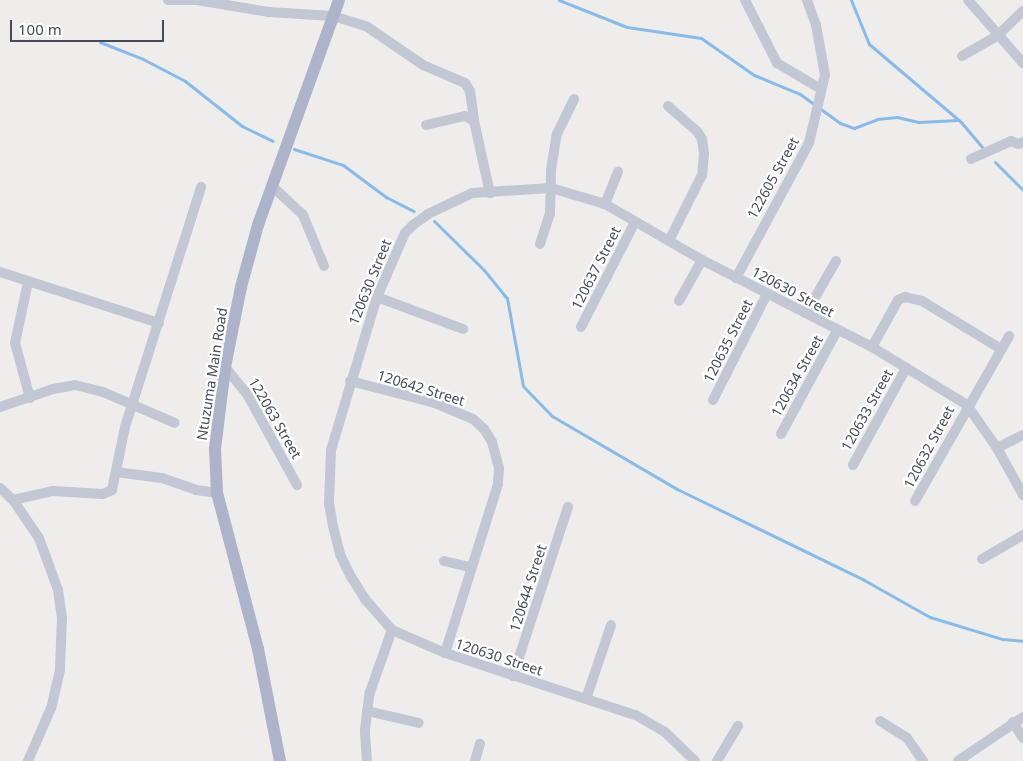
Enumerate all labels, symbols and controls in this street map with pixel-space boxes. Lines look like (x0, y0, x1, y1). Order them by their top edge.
scale bar (12, 10, 166, 42)
text: 100 m (18, 19, 62, 39)
street label: 122605 Street (744, 134, 802, 222)
street label: 120637 Street (568, 224, 624, 312)
street label: 120630 Street (345, 237, 395, 327)
street label: 120630 Street (749, 263, 837, 321)
street label: 120635 Street (700, 297, 756, 385)
street label: Ntuzuma Main Road (193, 306, 231, 442)
street label: 120634 Street (768, 332, 826, 420)
street label: 120633 Street (838, 366, 896, 454)
street label: 120642 Street (375, 367, 467, 409)
street label: 122063 Street (245, 374, 305, 462)
street label: 120632 Street (900, 403, 958, 491)
street label: 120644 Street (506, 542, 550, 634)
street label: 120630 Street (453, 635, 545, 679)

